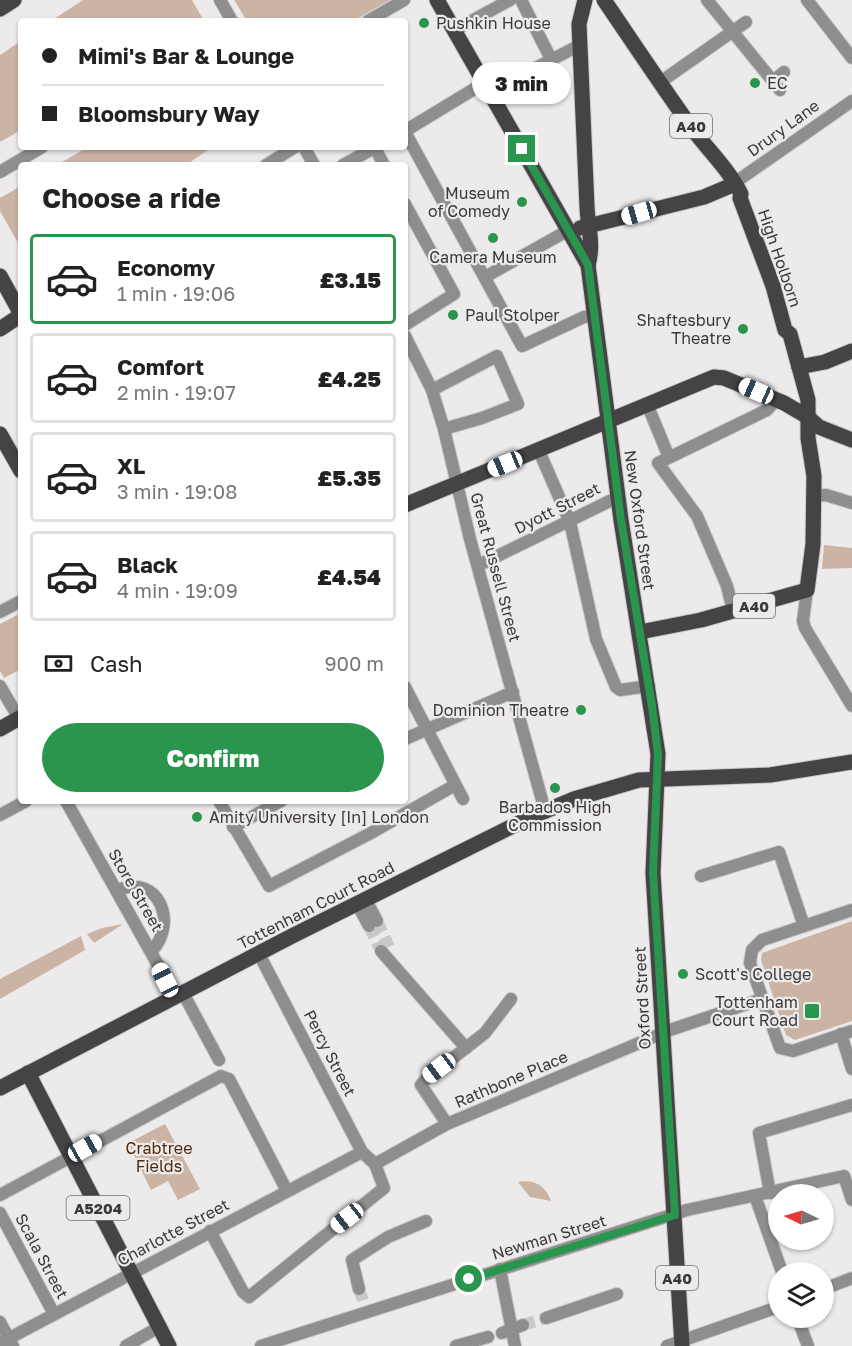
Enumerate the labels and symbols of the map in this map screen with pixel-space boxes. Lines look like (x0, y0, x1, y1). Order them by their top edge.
place label: Pushkin House (436, 13, 551, 33)
marker: Pushkin House (417, 16, 431, 30)
callout: 3 min (472, 62, 572, 104)
place label: EC (767, 73, 788, 93)
marker: EC (748, 76, 762, 90)
street label: Drury Lane (743, 95, 823, 161)
road number: A40 (670, 114, 712, 138)
route end (508, 135, 535, 162)
place label: Museum of Comedy (428, 183, 510, 221)
marker: Museum of Comedy (515, 195, 529, 209)
car (619, 199, 659, 227)
street label: High Holborn (754, 206, 806, 310)
marker: Camera Museum (486, 231, 500, 245)
place label: Camera Museum (429, 247, 557, 267)
place label: Paul Stolper (465, 305, 560, 325)
marker: Paul Stolper (446, 308, 460, 322)
place label: Shaftesbury Theatre (637, 310, 731, 348)
marker: Shaftesbury Theatre (736, 322, 750, 336)
car (736, 375, 776, 407)
car (485, 449, 525, 479)
street label: New Oxford Street (620, 449, 660, 591)
street label: Dyott Street (511, 478, 603, 538)
street label: Great Russell Street (466, 490, 526, 644)
road number: A40 (733, 594, 775, 618)
place label: Dominion Theatre (433, 700, 569, 720)
marker: Dominion Theatre (574, 703, 588, 717)
marker: Barbados High Commission (548, 781, 562, 795)
place label: Barbados High Commission (499, 797, 611, 835)
place label: Amity University [In] London (209, 807, 429, 827)
marker: Amity University [In] London (190, 810, 204, 824)
street label: Store Street (104, 845, 168, 935)
street label: Tottenham Court Road (234, 857, 398, 953)
street label: Oxford Street (629, 946, 655, 1050)
car (149, 960, 181, 1000)
place label: Scott's College (695, 964, 811, 984)
marker: Scott's College (676, 967, 690, 981)
place label: Tottenham Court Road (712, 992, 798, 1030)
marker: Tottenham Court Road (803, 1002, 821, 1020)
street label: Percy Street (300, 1006, 360, 1100)
street label: Rathbone Place (451, 1046, 571, 1112)
car (419, 1050, 459, 1086)
car (65, 1131, 105, 1165)
park label: Crabtree Fields (126, 1138, 192, 1176)
north arrow (768, 1184, 834, 1250)
street label: Charlotte Street (114, 1194, 232, 1270)
road number: A5204 (66, 1196, 130, 1220)
car (327, 1200, 367, 1236)
street label: Scala Street (11, 1210, 73, 1302)
street label: Newman Street (489, 1210, 609, 1264)
route start (455, 1265, 482, 1292)
road number: A40 (656, 1266, 698, 1290)

